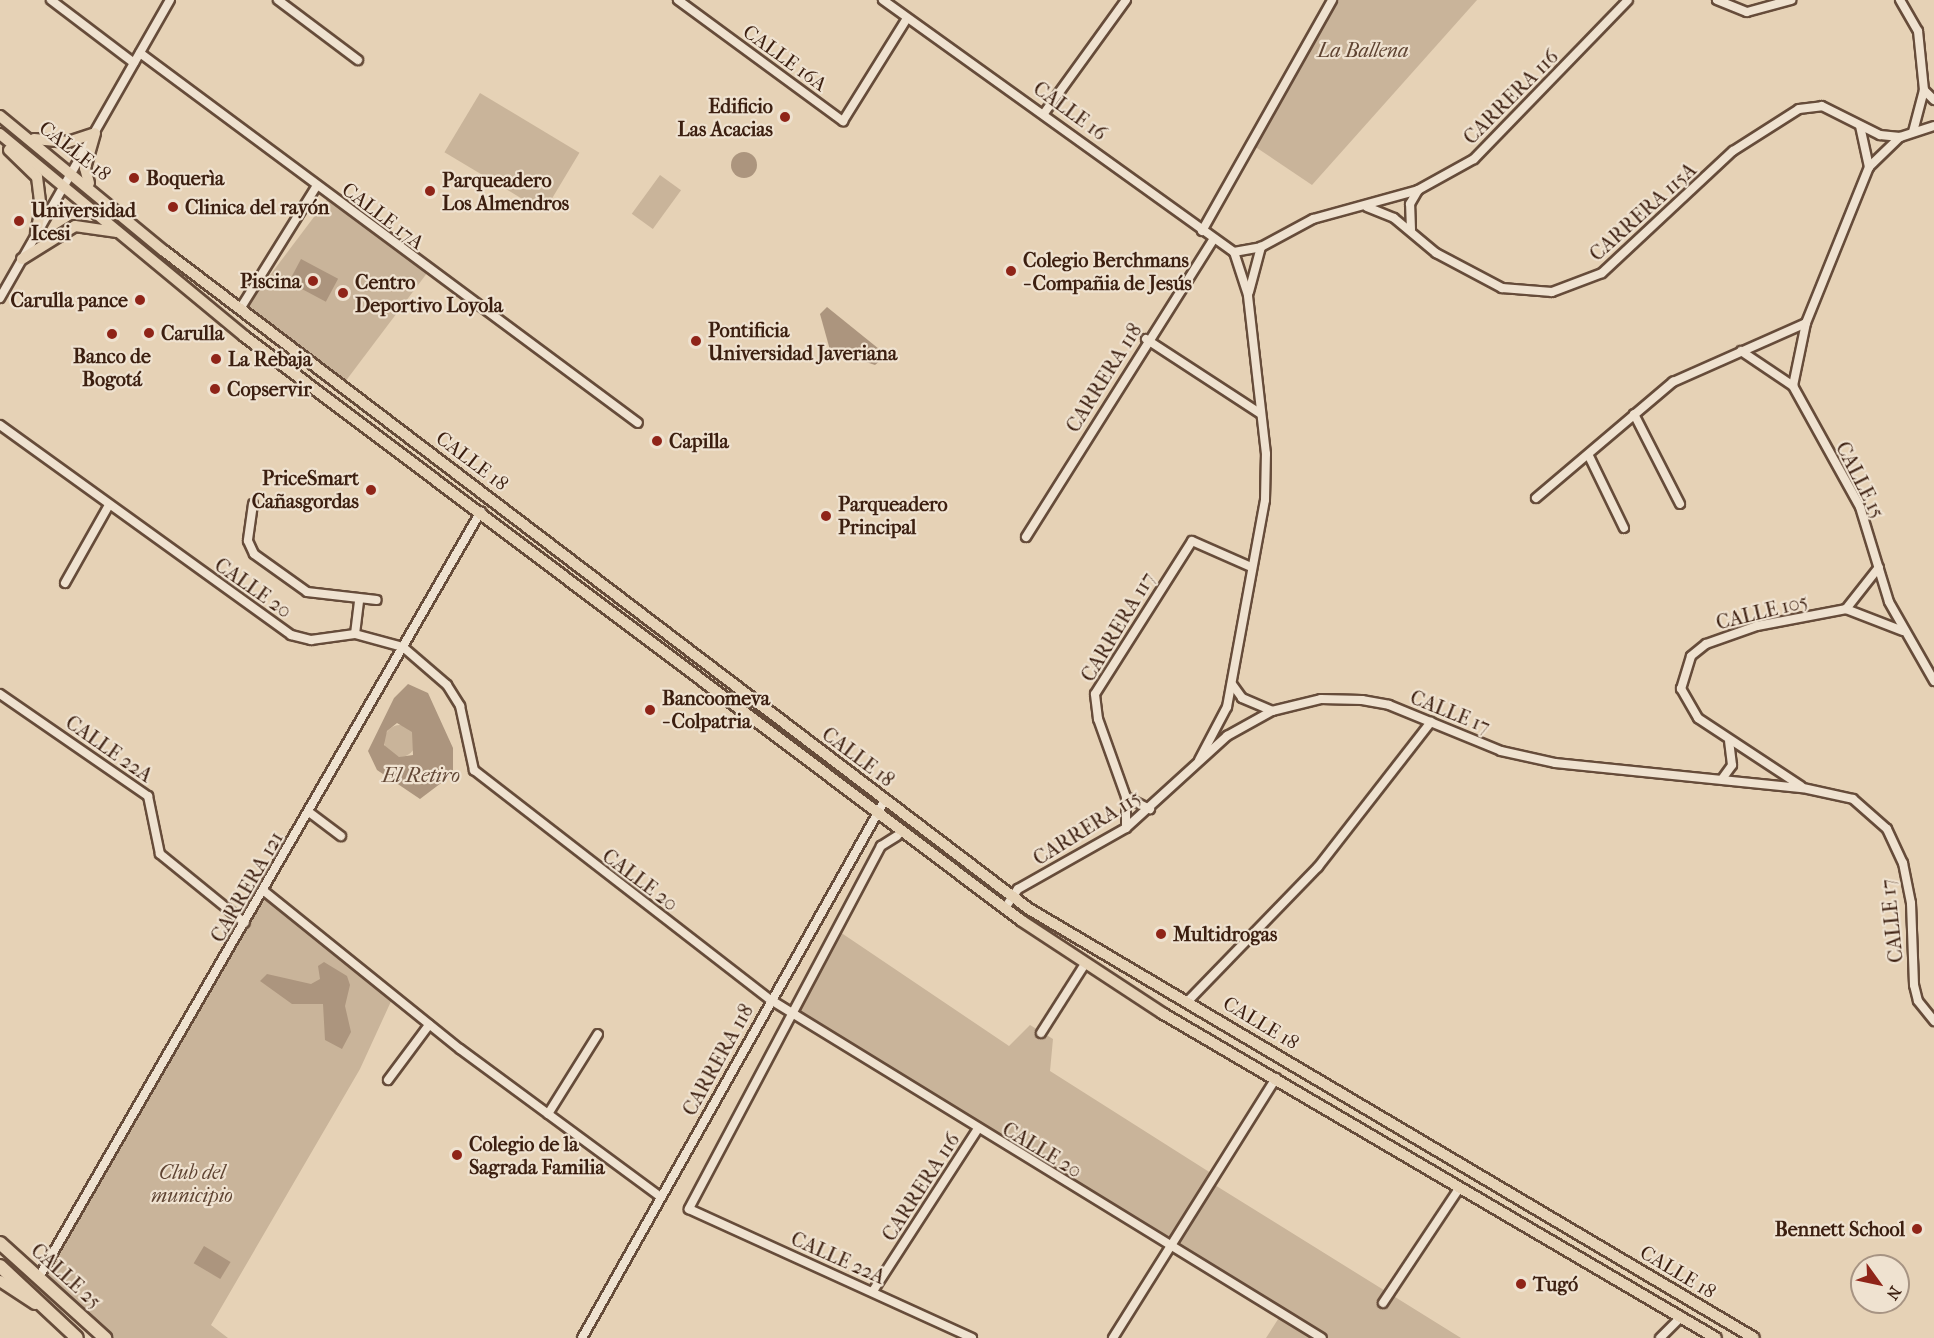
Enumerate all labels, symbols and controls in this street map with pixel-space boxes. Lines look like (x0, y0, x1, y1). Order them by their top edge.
street label: CALLE 16A (738, 20, 832, 96)
park label: La Ballena (1318, 38, 1408, 62)
street label: CARRERA 116 (1459, 45, 1563, 149)
street label: CALLE 16 (1029, 76, 1111, 146)
place label: Edificio Las Acacias (678, 94, 773, 141)
marker: Edificio Las Acacias (778, 110, 792, 124)
street label: CALLE 18 (34, 116, 116, 186)
street label: CARRERA 115A (1585, 158, 1701, 266)
place label: Boquerìa (146, 166, 224, 190)
place label: Parqueadero Los Almendros (442, 168, 569, 215)
marker: Boquerìa (127, 171, 141, 185)
street label: CALLE 17A (337, 177, 429, 255)
marker: Parqueadero Los Almendros (423, 184, 437, 198)
place label: Clinica del rayón (185, 195, 329, 219)
place label: Universidad Icesi (31, 198, 136, 245)
marker: Clinica del rayón (166, 200, 180, 214)
marker: Universidad Icesi (12, 214, 26, 228)
place label: Colegio Berchmans - Compañia de Jesús (1023, 248, 1192, 295)
marker: Colegio Berchmans - Compañia de Jesús (1004, 264, 1018, 278)
place label: Piscina (240, 269, 301, 293)
place label: Centro Deportivo Loyola (355, 270, 503, 317)
marker: Piscina (306, 274, 320, 288)
marker: Centro Deportivo Loyola (336, 286, 350, 300)
place label: Carulla pance (10, 288, 128, 312)
marker: Carulla pance (133, 293, 147, 307)
place label: Pontificia Universidad Javeriana (708, 318, 897, 365)
street label: CARRERA 118 (1061, 319, 1147, 437)
place label: Carulla (161, 321, 224, 345)
marker: Carulla (142, 326, 156, 340)
marker: Banco de Bogotá (105, 327, 119, 341)
marker: Pontificia Universidad Javeriana (689, 334, 703, 348)
place label: Banco de Bogotá (73, 344, 151, 391)
place label: La Rebaja (228, 347, 312, 371)
marker: La Rebaja (209, 352, 223, 366)
place label: Copservir (227, 377, 312, 401)
marker: Copservir (208, 382, 222, 396)
street label: CALLE 18 (431, 426, 513, 496)
place label: Capilla (669, 429, 729, 453)
marker: Capilla (650, 434, 664, 448)
street label: CALLE 15 (1831, 438, 1889, 522)
place label: PriceSmart Cañasgordas (252, 466, 359, 513)
marker: PriceSmart Cañasgordas (364, 483, 378, 497)
place label: Parqueadero Principal (838, 492, 948, 539)
marker: Parqueadero Principal (819, 509, 833, 523)
street label: CALLE 20 (210, 553, 296, 623)
street label: CARRERA 117 (1076, 568, 1160, 686)
street label: CALLE 105 (1714, 589, 1810, 635)
street label: CALLE 17 (1407, 685, 1493, 739)
place label: Bancoomeva - Colpatria (662, 686, 770, 733)
marker: Bancoomeva - Colpatria (643, 703, 657, 717)
street label: CALLE 22A (61, 710, 157, 788)
street label: CALLE 18 (817, 722, 899, 792)
water label: El Retiro (382, 762, 460, 788)
street label: CARRERA 115 (1029, 785, 1145, 871)
street label: CARRERA 121 (206, 827, 288, 947)
street label: CALLE 20 (598, 844, 682, 916)
street label: CALLE 17 (1876, 878, 1908, 964)
place label: Multidrogas (1173, 922, 1277, 946)
marker: Multidrogas (1154, 927, 1168, 941)
street label: CALLE 18 (1219, 991, 1303, 1055)
street label: CARRERA 118 (678, 1000, 758, 1120)
street label: CALLE 20 (998, 1117, 1086, 1183)
street label: CARRERA 116 (877, 1128, 965, 1246)
place label: Colegio de la Sagrada Familia (469, 1132, 605, 1179)
marker: Colegio de la Sagrada Familia (450, 1148, 464, 1162)
park label: Club del municipio (151, 1160, 233, 1207)
place label: Bennett School (1775, 1217, 1905, 1241)
marker: Bennett School (1910, 1222, 1924, 1236)
street label: CALLE 22A (787, 1227, 889, 1289)
street label: CALLE 25 (26, 1238, 106, 1314)
street label: CALLE 18 (1636, 1240, 1720, 1304)
north arrow (1850, 1254, 1910, 1314)
place label: Tugó (1533, 1272, 1578, 1296)
marker: Tugó (1514, 1277, 1528, 1291)
text: N (1883, 1283, 1905, 1303)

